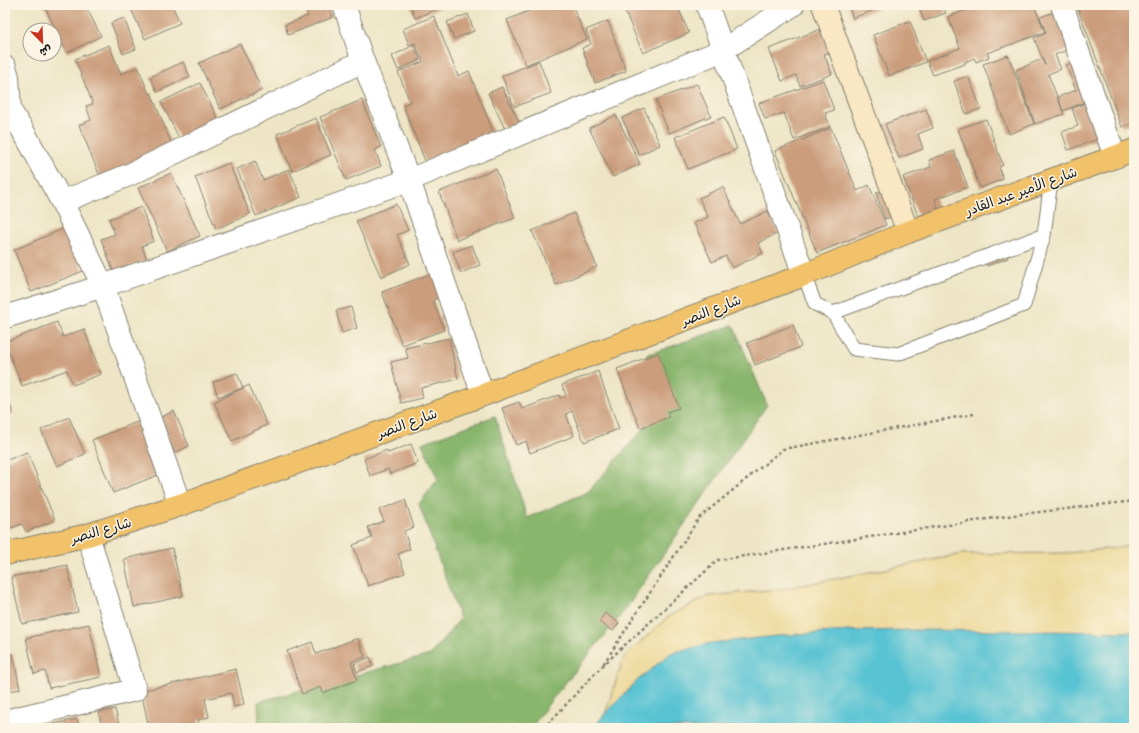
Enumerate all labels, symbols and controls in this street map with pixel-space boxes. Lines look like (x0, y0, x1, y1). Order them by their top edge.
north arrow (22, 22, 62, 62)
text: ش (38, 42, 54, 60)
street label: شارع الأمير عبد القادر (961, 161, 1080, 221)
street label: شارع النصر (677, 289, 744, 331)
street label: شارع النصر (373, 403, 440, 443)
street label: شارع النصر (67, 512, 134, 549)

